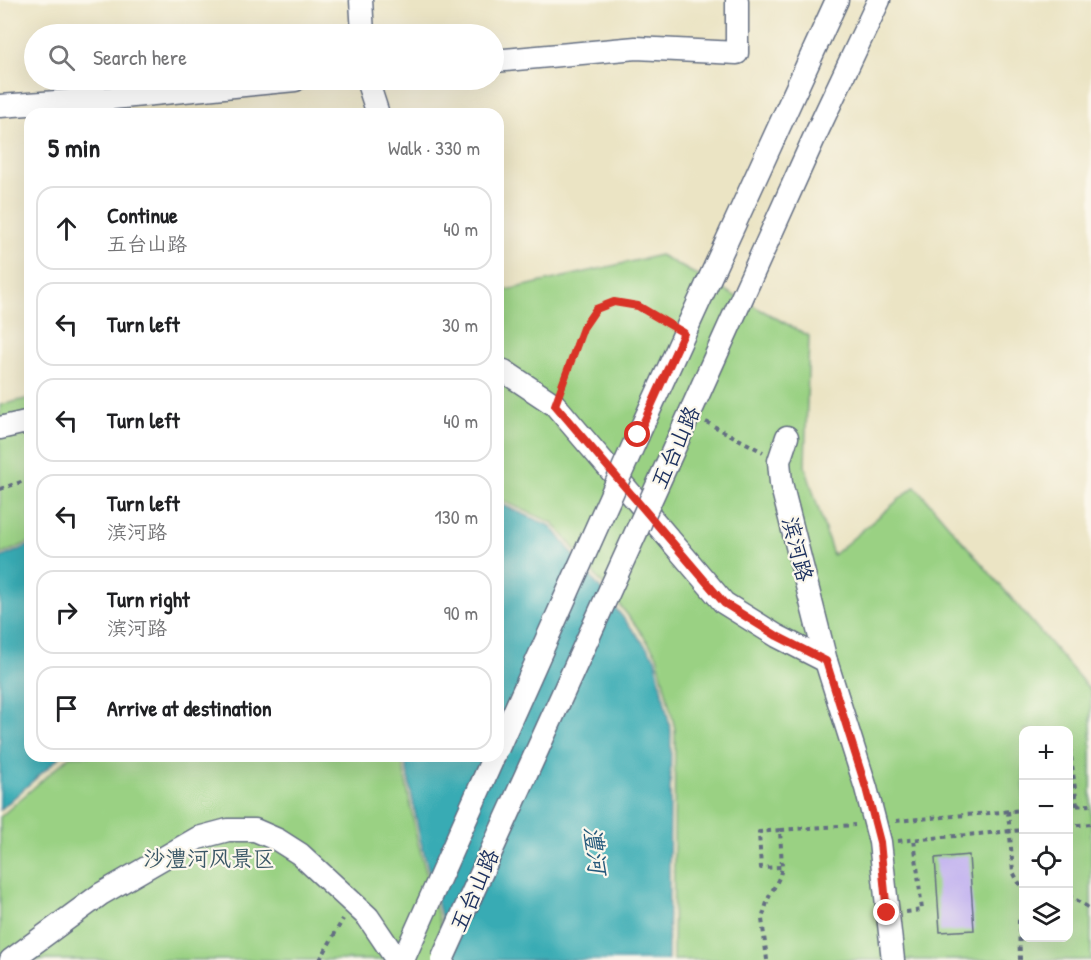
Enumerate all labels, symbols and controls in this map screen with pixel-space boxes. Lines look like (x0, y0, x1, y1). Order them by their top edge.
search box (24, 24, 504, 90)
icon: search (45, 41, 78, 74)
text: Search here (93, 42, 187, 72)
text: 5 min (48, 130, 100, 165)
text: Walk · 330 m (388, 134, 480, 161)
text: Continue (107, 200, 178, 230)
icon: ahead (50, 212, 83, 245)
text: 40 m (443, 215, 478, 242)
text: 五台山路 (107, 230, 187, 257)
icon: left (50, 308, 83, 341)
text: Turn left (107, 309, 180, 339)
text: 30 m (442, 311, 478, 338)
street label: 五台山路 (643, 401, 707, 493)
icon: left (50, 404, 83, 437)
text: Turn left (107, 405, 180, 435)
text: 40 m (443, 407, 478, 434)
route start (624, 421, 650, 447)
text: Turn left (107, 488, 180, 518)
icon: left (50, 500, 83, 533)
text: 130 m (435, 503, 478, 530)
street label: 滨河路 (775, 513, 821, 585)
text: 滨河路 (107, 518, 167, 545)
text: Turn right (107, 584, 190, 614)
icon: right (50, 596, 83, 629)
text: 90 m (444, 599, 478, 626)
text: 滨河路 (107, 614, 167, 641)
icon: arrive (50, 692, 83, 725)
text: Arrive at destination (107, 693, 272, 723)
map controls (1019, 726, 1073, 942)
button: + (1019, 726, 1073, 780)
button: − (1019, 780, 1073, 834)
water label: 澧河 (577, 824, 615, 880)
button: locate (1019, 834, 1073, 888)
park label: 沙澧河风景区 (143, 843, 275, 873)
street label: 五台山路 (442, 844, 506, 936)
button: layers (1019, 888, 1073, 942)
route end (873, 899, 899, 925)

